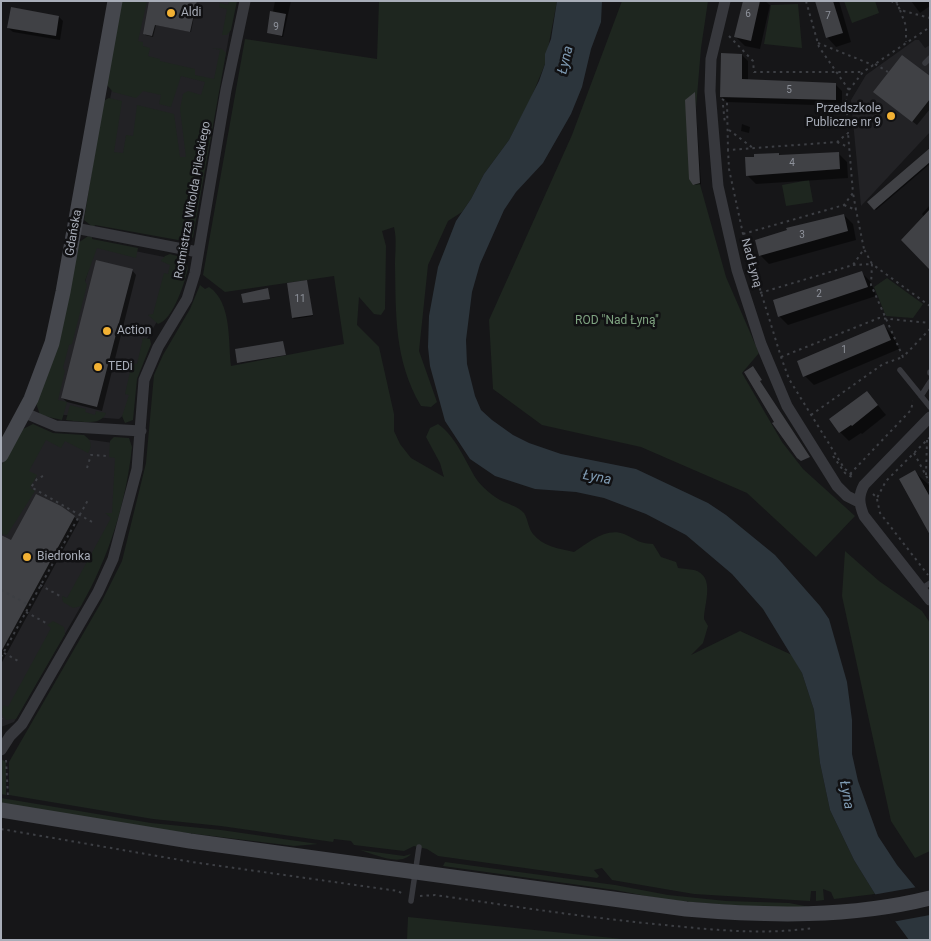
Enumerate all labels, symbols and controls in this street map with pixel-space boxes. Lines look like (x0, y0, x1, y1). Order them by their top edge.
place label: Aldi (181, 6, 201, 20)
marker: Aldi (165, 7, 177, 19)
house number: 6 (745, 8, 751, 20)
house number: 7 (825, 10, 831, 22)
house number: 9 (273, 21, 279, 33)
water label: Łyna (554, 44, 578, 76)
house number: 5 (786, 84, 792, 96)
place label: Przedszkole Publiczne nr 9 (806, 102, 881, 130)
marker: Przedszkole Publiczne nr 9 (885, 110, 897, 122)
street label: Rotmistrza Witolda Pileckiego (172, 120, 214, 280)
house number: 4 (789, 157, 795, 169)
street label: Gdańska (63, 209, 85, 257)
house number: 3 (799, 229, 805, 241)
street label: Nad Łyną (738, 237, 764, 289)
house number: 2 (816, 288, 822, 300)
house number: 11 (294, 293, 306, 305)
park label: ROD "Nad Łyną" (575, 314, 659, 328)
place label: Action (117, 324, 151, 338)
marker: Action (101, 325, 113, 337)
house number: 1 (841, 344, 847, 356)
place label: TEDi (108, 360, 133, 374)
marker: TEDi (92, 361, 104, 373)
water label: Łyna (581, 467, 613, 489)
place label: Biedronka (37, 550, 91, 564)
marker: Biedronka (21, 551, 33, 563)
water label: Łyna (835, 779, 857, 811)

